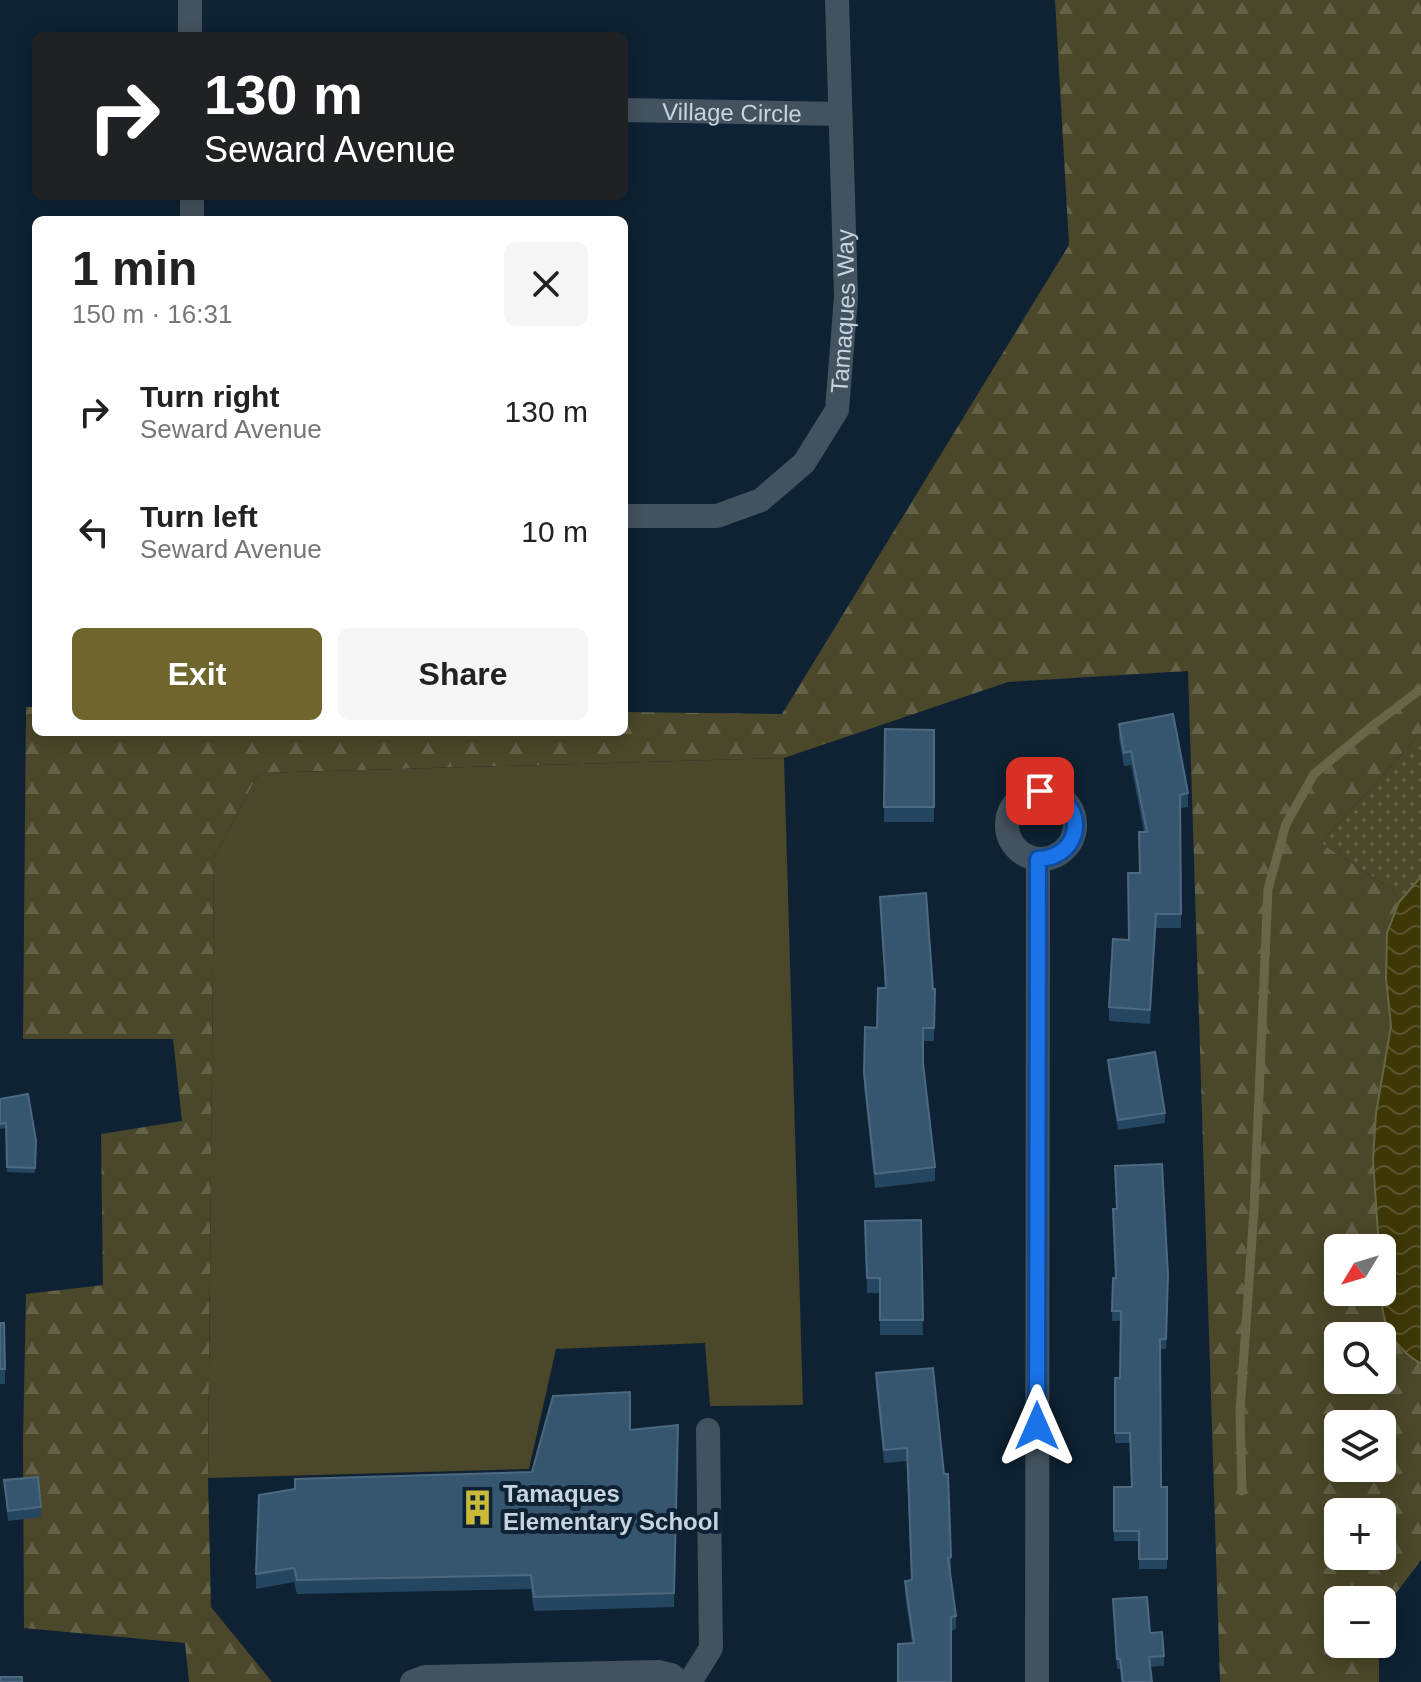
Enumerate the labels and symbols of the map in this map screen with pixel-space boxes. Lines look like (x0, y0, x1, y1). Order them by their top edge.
street label: Village Circle (662, 97, 802, 127)
street label: Tamaques Way (825, 229, 860, 394)
pin (1006, 757, 1074, 825)
north arrow (1324, 1234, 1396, 1306)
position arrow (995, 1384, 1079, 1468)
place label: Tamaques Elementary School (503, 1480, 719, 1535)
building icon: Tamaques Elementary School (458, 1488, 496, 1526)

